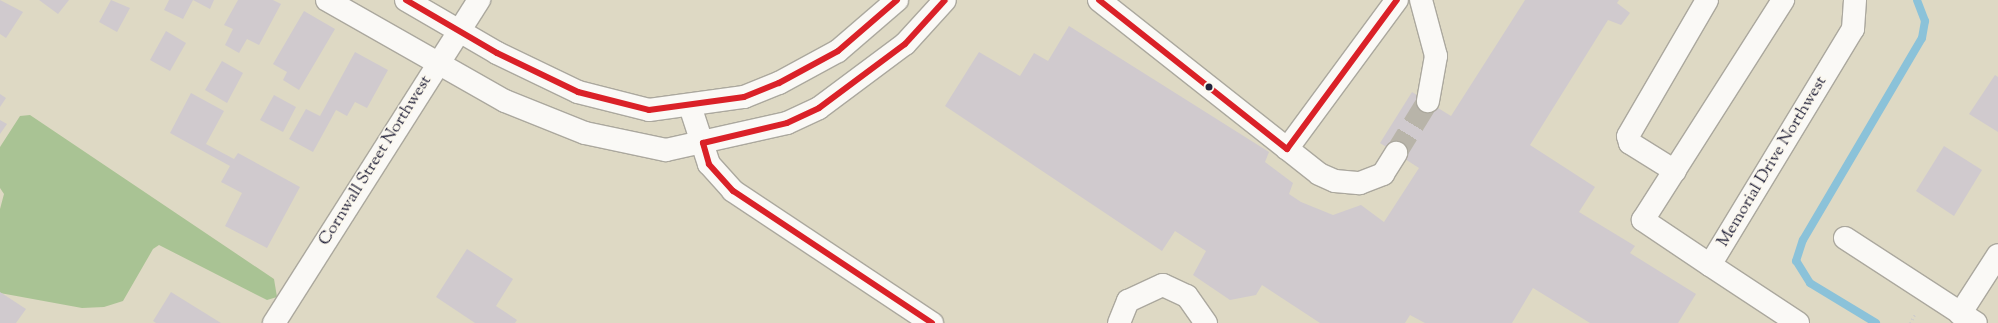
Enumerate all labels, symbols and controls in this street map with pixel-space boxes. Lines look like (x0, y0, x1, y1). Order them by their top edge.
street label: Cornwall Street Northwest (315, 72, 437, 250)
street label: Memorial Drive Northwest (1714, 73, 1832, 251)
unlabelled marker (1204, 82, 1214, 92)

